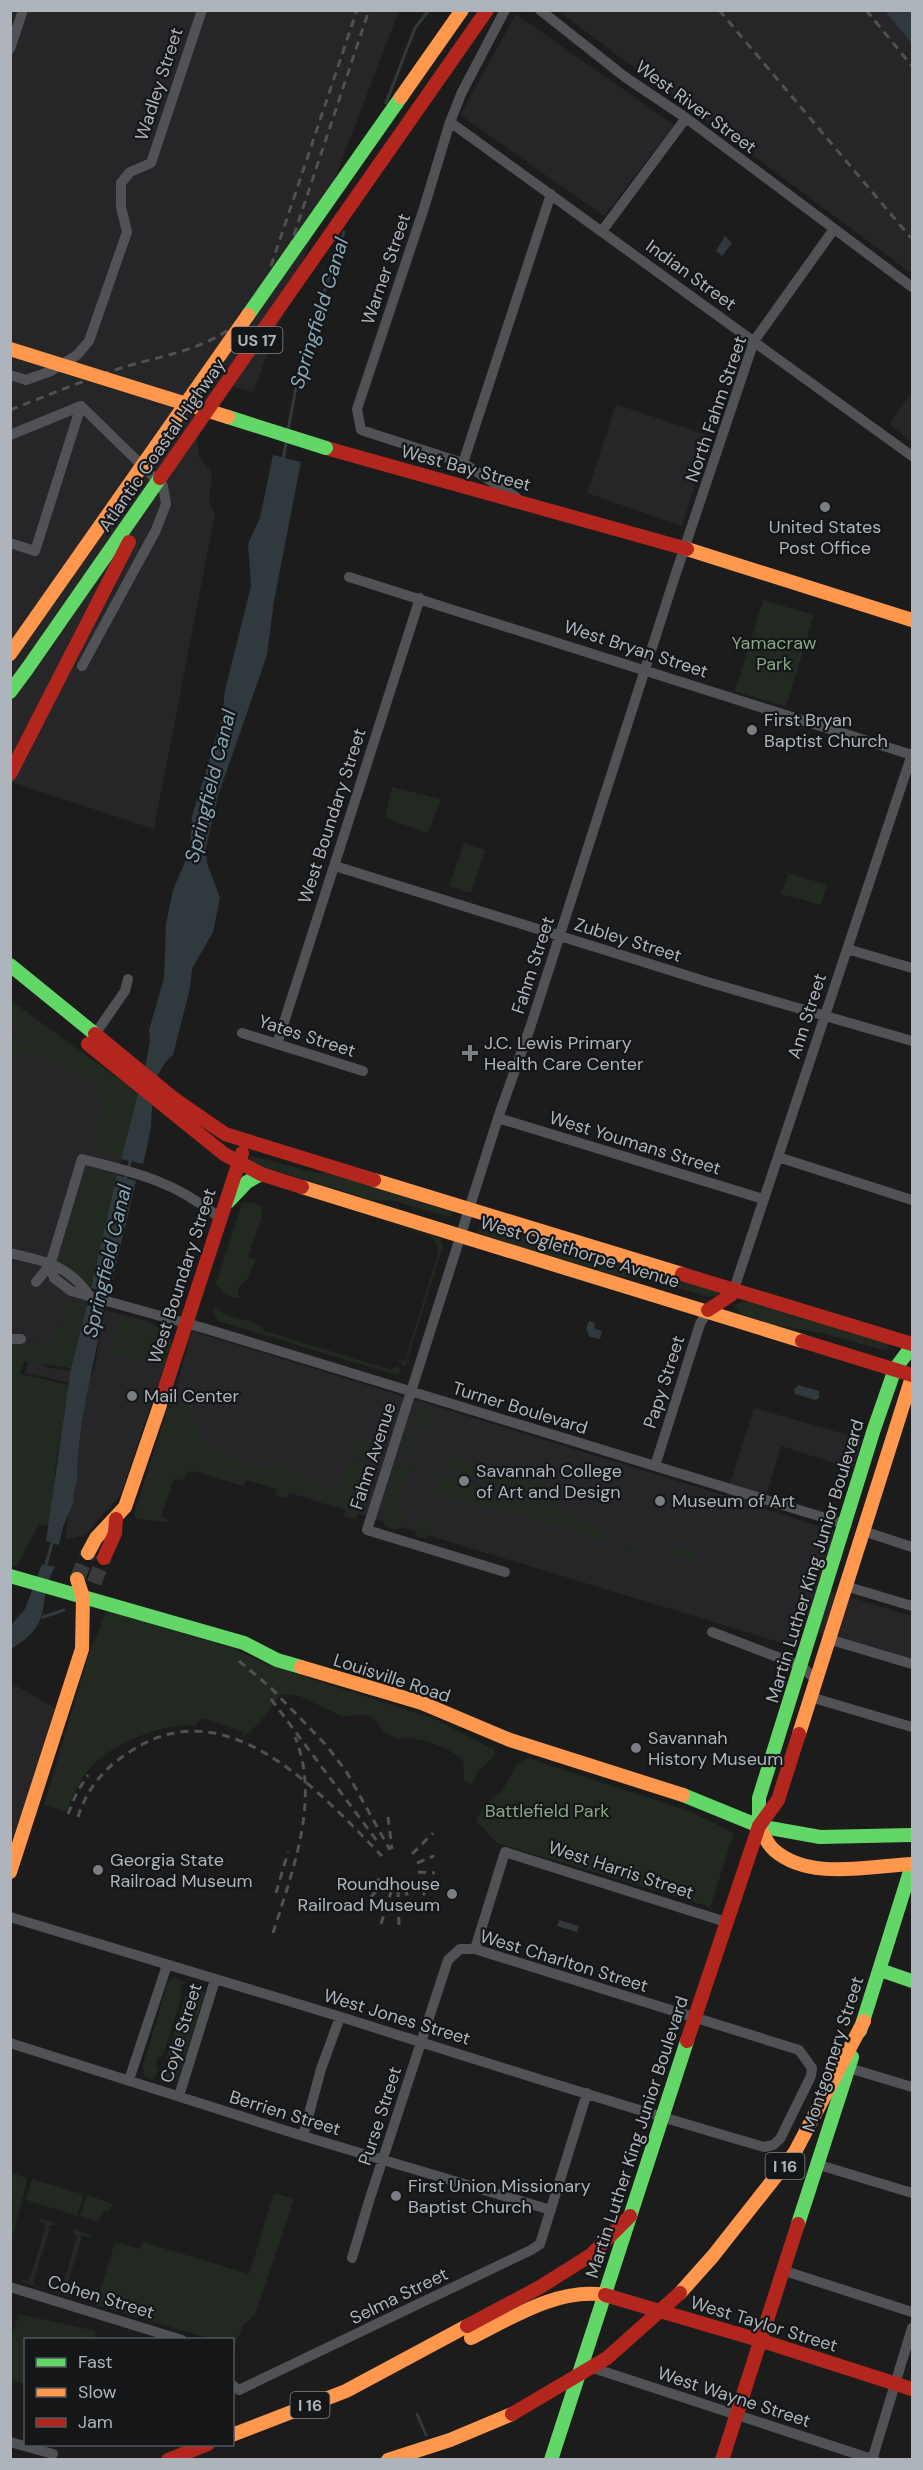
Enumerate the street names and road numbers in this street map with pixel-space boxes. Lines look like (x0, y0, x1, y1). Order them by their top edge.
street label: Wadley Street (129, 25, 189, 143)
street label: West River Street (631, 55, 761, 159)
street label: Warner Street (356, 210, 416, 328)
street label: Indian Street (641, 234, 741, 316)
road number: US 17 (232, 327, 282, 353)
street label: North Fahm Street (680, 333, 752, 485)
street label: Atlantic Coastal Highway (93, 354, 231, 536)
street label: West Bay Street (398, 439, 534, 497)
street label: West Bryan Street (561, 614, 711, 684)
street label: West Boundary Street (292, 725, 372, 907)
street label: Zubley Street (571, 912, 685, 968)
street label: Fahm Street (506, 913, 560, 1017)
street label: Ann Street (782, 970, 832, 1062)
street label: Yates Street (255, 1009, 359, 1063)
street label: West Youmans Street (546, 1105, 724, 1181)
street label: West Boundary Street (142, 1185, 222, 1367)
street label: West Oglethorpe Avenue (477, 1210, 683, 1294)
street label: Papy Street (638, 1333, 690, 1431)
street label: Turner Boulevard (449, 1376, 591, 1440)
street label: Fahm Avenue (344, 1399, 402, 1513)
street label: Martin Luther King Junior Boulevard (760, 1416, 870, 1706)
street label: Louisville Road (330, 1648, 454, 1708)
street label: West Harris Street (545, 1835, 697, 1905)
street label: West Charlton Street (477, 1924, 651, 1998)
street label: Montgomery Street (797, 1973, 869, 2135)
street label: Coyle Street (154, 1980, 208, 2086)
street label: West Jones Street (321, 1983, 473, 2051)
street label: Martin Luther King Junior Boulevard (580, 1993, 694, 2281)
street label: Purse Street (353, 2064, 407, 2168)
street label: Berrien Street (226, 2085, 344, 2141)
road number: I 16 (766, 2153, 804, 2179)
street label: Selma Street (346, 2262, 452, 2330)
street label: Cohen Street (45, 2269, 157, 2325)
street label: West Taylor Street (687, 2290, 841, 2358)
street label: West Wayne Street (654, 2361, 814, 2433)
road number: I 16 (290, 2392, 330, 2418)

